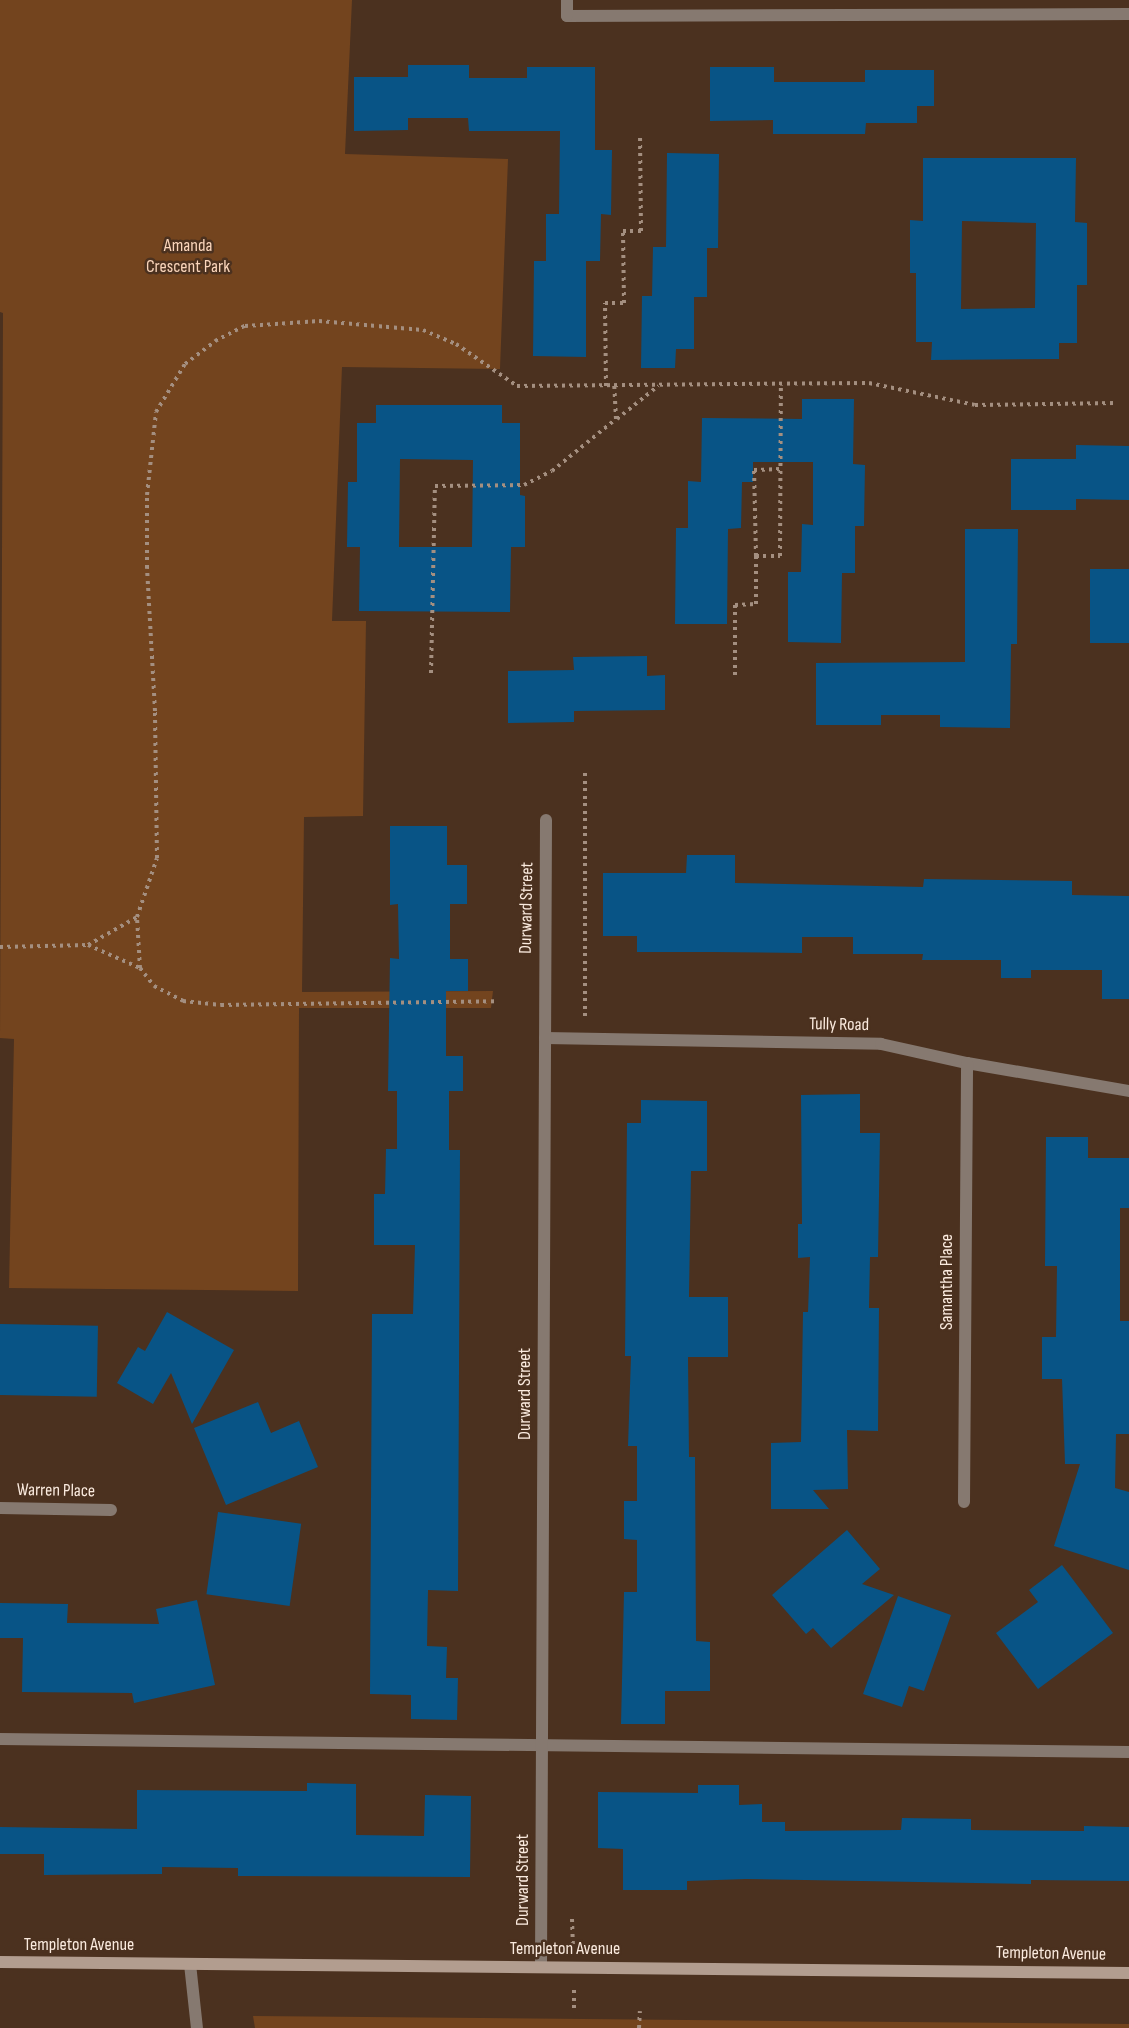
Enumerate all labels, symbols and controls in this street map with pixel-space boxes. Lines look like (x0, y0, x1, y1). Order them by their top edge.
park label: Amanda Crescent Park (146, 236, 230, 278)
street label: Durward Street (515, 862, 539, 954)
street label: Tully Road (809, 1014, 869, 1036)
street label: Samantha Place (936, 1234, 958, 1330)
street label: Durward Street (514, 1348, 536, 1440)
street label: Warren Place (17, 1480, 95, 1502)
street label: Durward Street (512, 1834, 534, 1926)
street label: Templeton Avenue (24, 1934, 134, 1956)
street label: Templeton Avenue (510, 1938, 620, 1960)
street label: Templeton Avenue (996, 1942, 1106, 1966)

